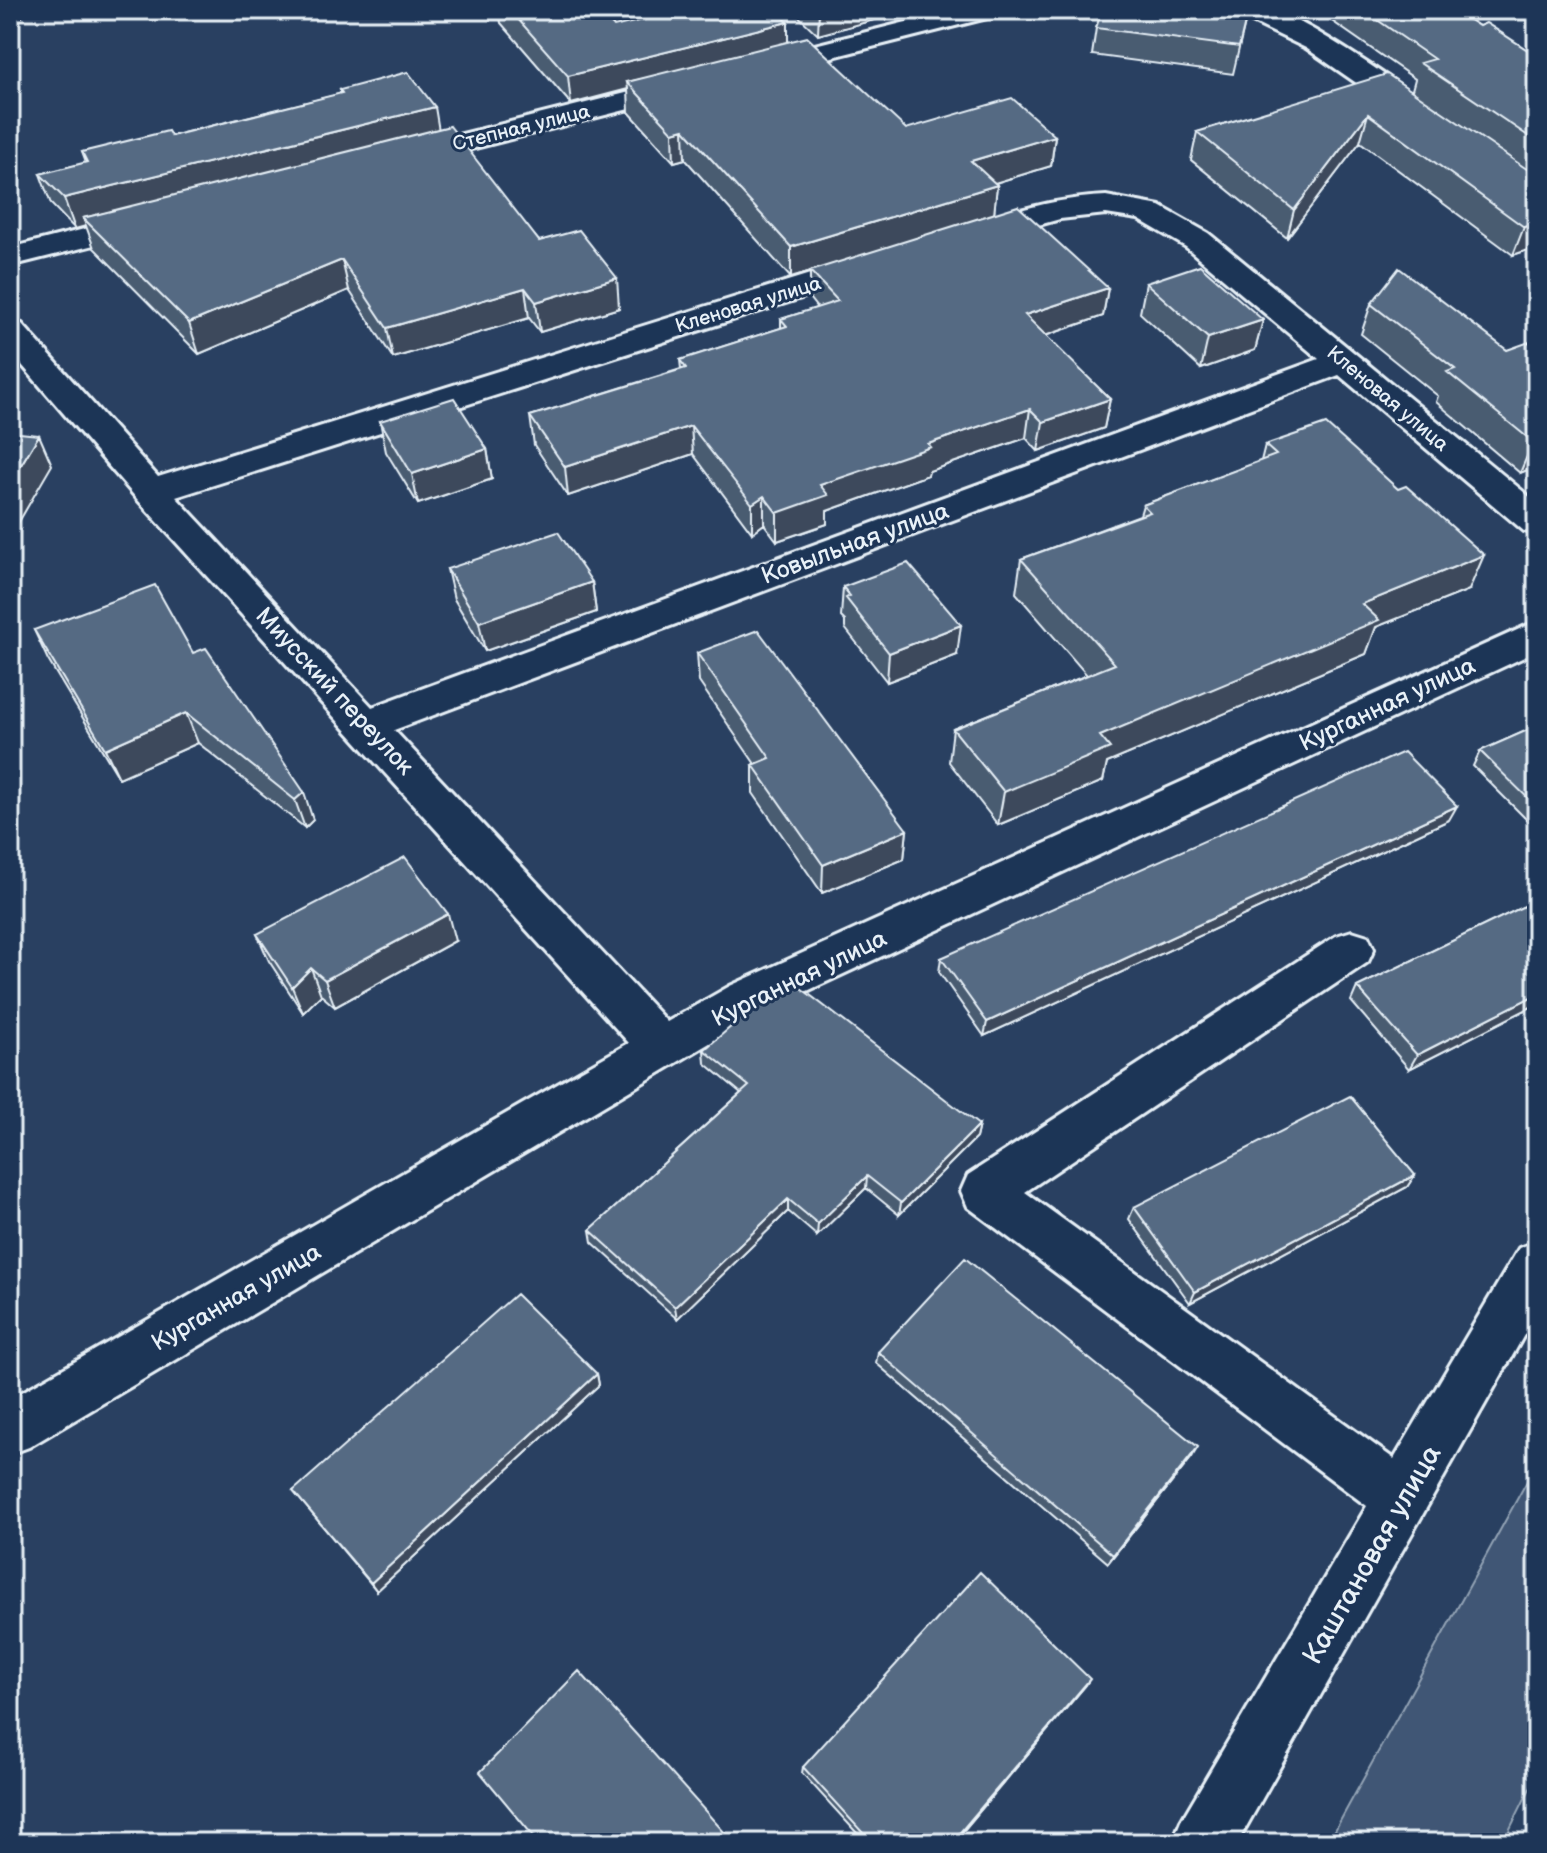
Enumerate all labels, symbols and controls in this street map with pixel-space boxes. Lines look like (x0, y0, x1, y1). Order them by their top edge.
street label: Степная улица (450, 99, 592, 157)
street label: Кленовая улица (672, 271, 824, 339)
street label: Кленовая улица (1322, 341, 1453, 457)
street label: Ковыльная улица (758, 496, 953, 591)
street label: Миусский переулок (249, 602, 420, 781)
street label: Курганная улица (1295, 651, 1480, 758)
street label: Курганная улица (707, 924, 891, 1033)
street label: Курганная улица (146, 1237, 326, 1358)
street label: Каштановая улица (1296, 1439, 1449, 1670)

